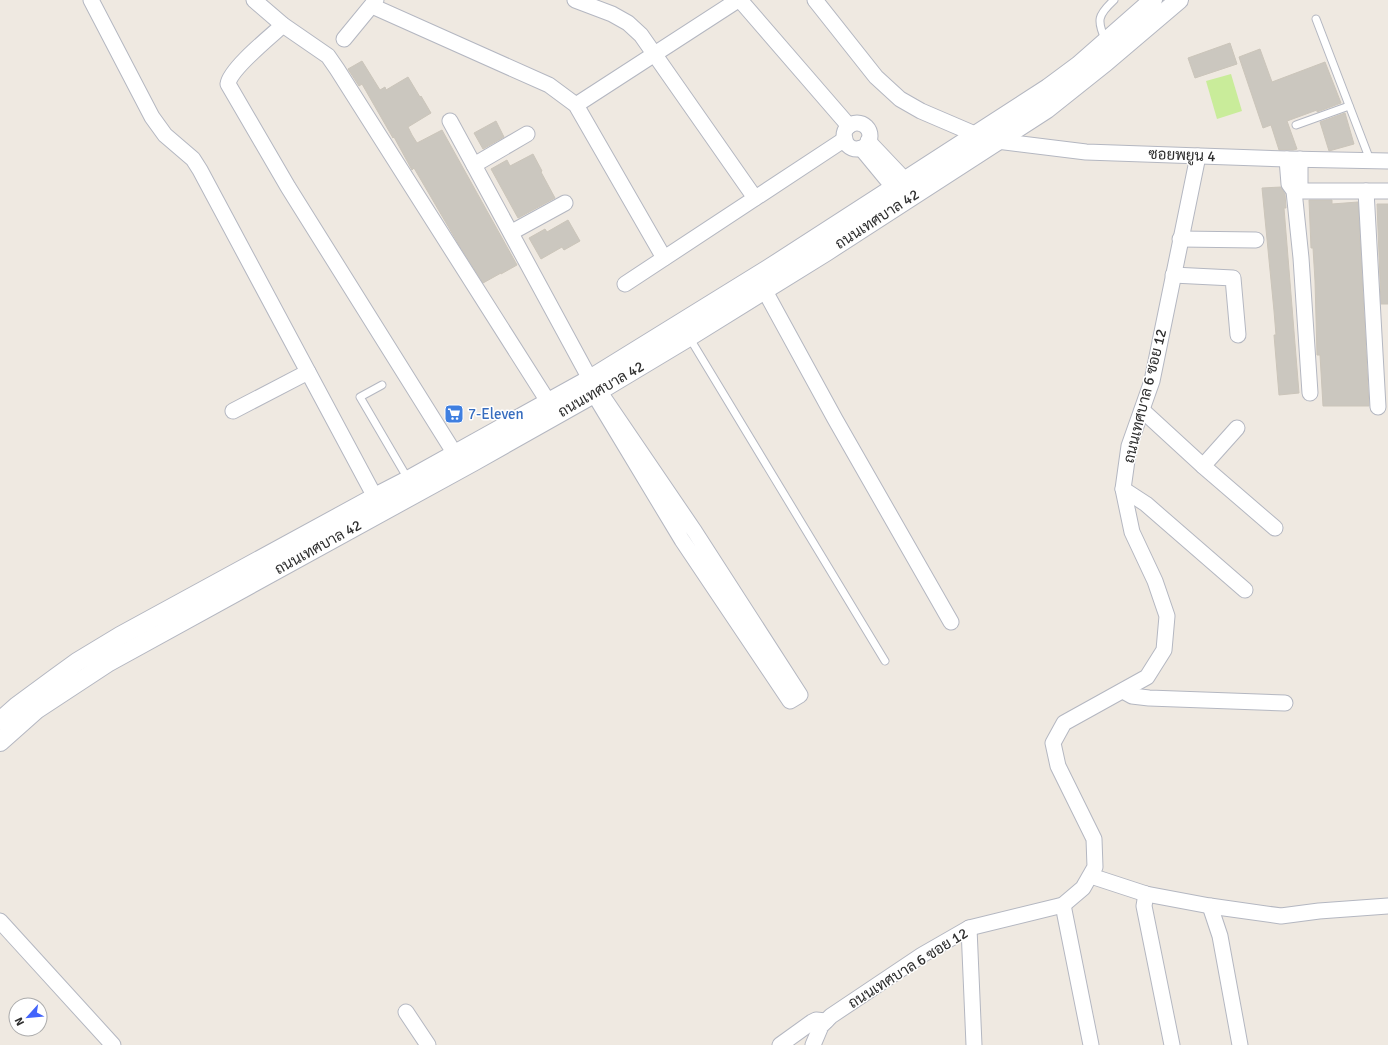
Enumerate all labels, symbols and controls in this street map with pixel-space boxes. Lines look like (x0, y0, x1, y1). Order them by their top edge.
street label: ซอยพยูน 4 (1148, 145, 1216, 166)
street label: ถนนเทศบาล 42 (832, 185, 922, 253)
street label: ถนนเทศบาล 6 ซอย 12 (1120, 327, 1170, 465)
street label: ถนนเทศบาล 42 (555, 357, 647, 421)
supermarket icon: 7-Eleven (443, 403, 465, 425)
place label: 7-Eleven (468, 405, 524, 423)
street label: ถนนเทศบาล 42 (271, 516, 365, 578)
street label: ถนนเทศบาล 6 ซอย 12 (845, 924, 971, 1012)
north arrow (8, 997, 48, 1037)
text: N (12, 1015, 27, 1028)

